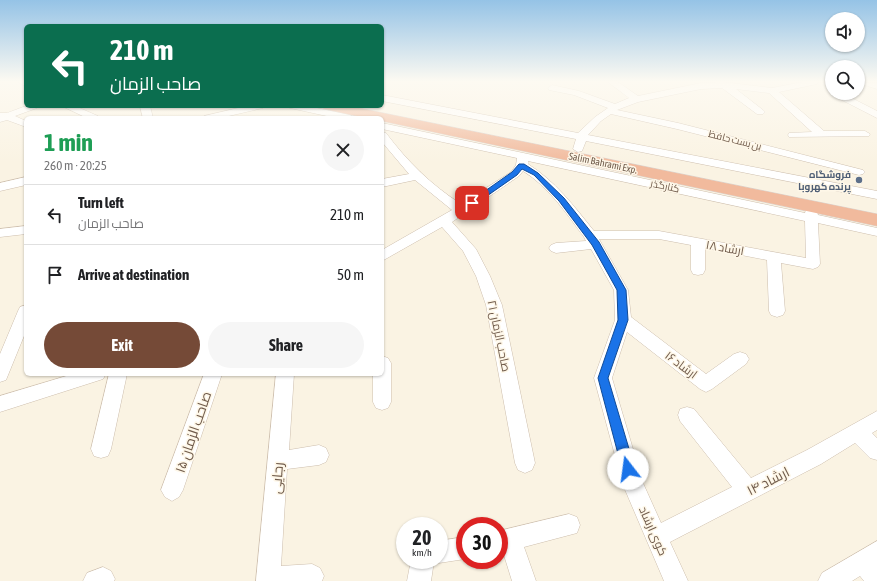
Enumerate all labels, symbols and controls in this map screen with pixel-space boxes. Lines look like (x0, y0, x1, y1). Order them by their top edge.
map controls (825, 12, 865, 100)
button: sound (825, 12, 865, 52)
text: 210 m (110, 34, 173, 66)
icon: left (44, 40, 96, 92)
button: search (825, 60, 865, 100)
text: صاحب الزمان (110, 73, 201, 94)
street label: بن بست حافظ (707, 128, 763, 153)
text: 1 min (44, 129, 93, 156)
button: close (322, 129, 364, 171)
street label: Salim Bahrami Exp. (568, 150, 638, 176)
text: 260 m · 20:25 (44, 158, 107, 173)
place label: فروشگاه پرنده کهروبا (798, 169, 851, 194)
marker: فروشگاه پرنده کهروبا (854, 175, 864, 185)
street label: کنارگذر (648, 177, 681, 194)
pin (455, 186, 489, 220)
icon: arrive (461, 192, 483, 214)
text: Turn left (78, 194, 124, 211)
icon: left (44, 204, 66, 226)
text: 210 m (330, 206, 364, 223)
text: صاحب الزمان (78, 216, 144, 231)
street label: ارشاد ۱۸ (705, 238, 745, 258)
icon: arrive (44, 264, 66, 286)
text: Arrive at destination (78, 266, 189, 283)
text: 50 m (337, 266, 364, 283)
street label: صاحب الزمان ۲۱ (485, 299, 513, 373)
button: Exit (44, 322, 200, 368)
button: Share (208, 322, 364, 368)
street label: ارشاد ۱۶ (662, 348, 700, 382)
street label: صاحب الزمان ۱۵ (172, 389, 214, 475)
position arrow (607, 448, 649, 490)
street label: رجایی (268, 462, 286, 494)
street label: ارشاد ۱۴ (744, 464, 792, 498)
street label: کوی ارشاد (636, 504, 670, 558)
speed limit sign: 30 (456, 517, 508, 569)
text: 20 (413, 526, 431, 549)
text: km/h (412, 547, 432, 558)

